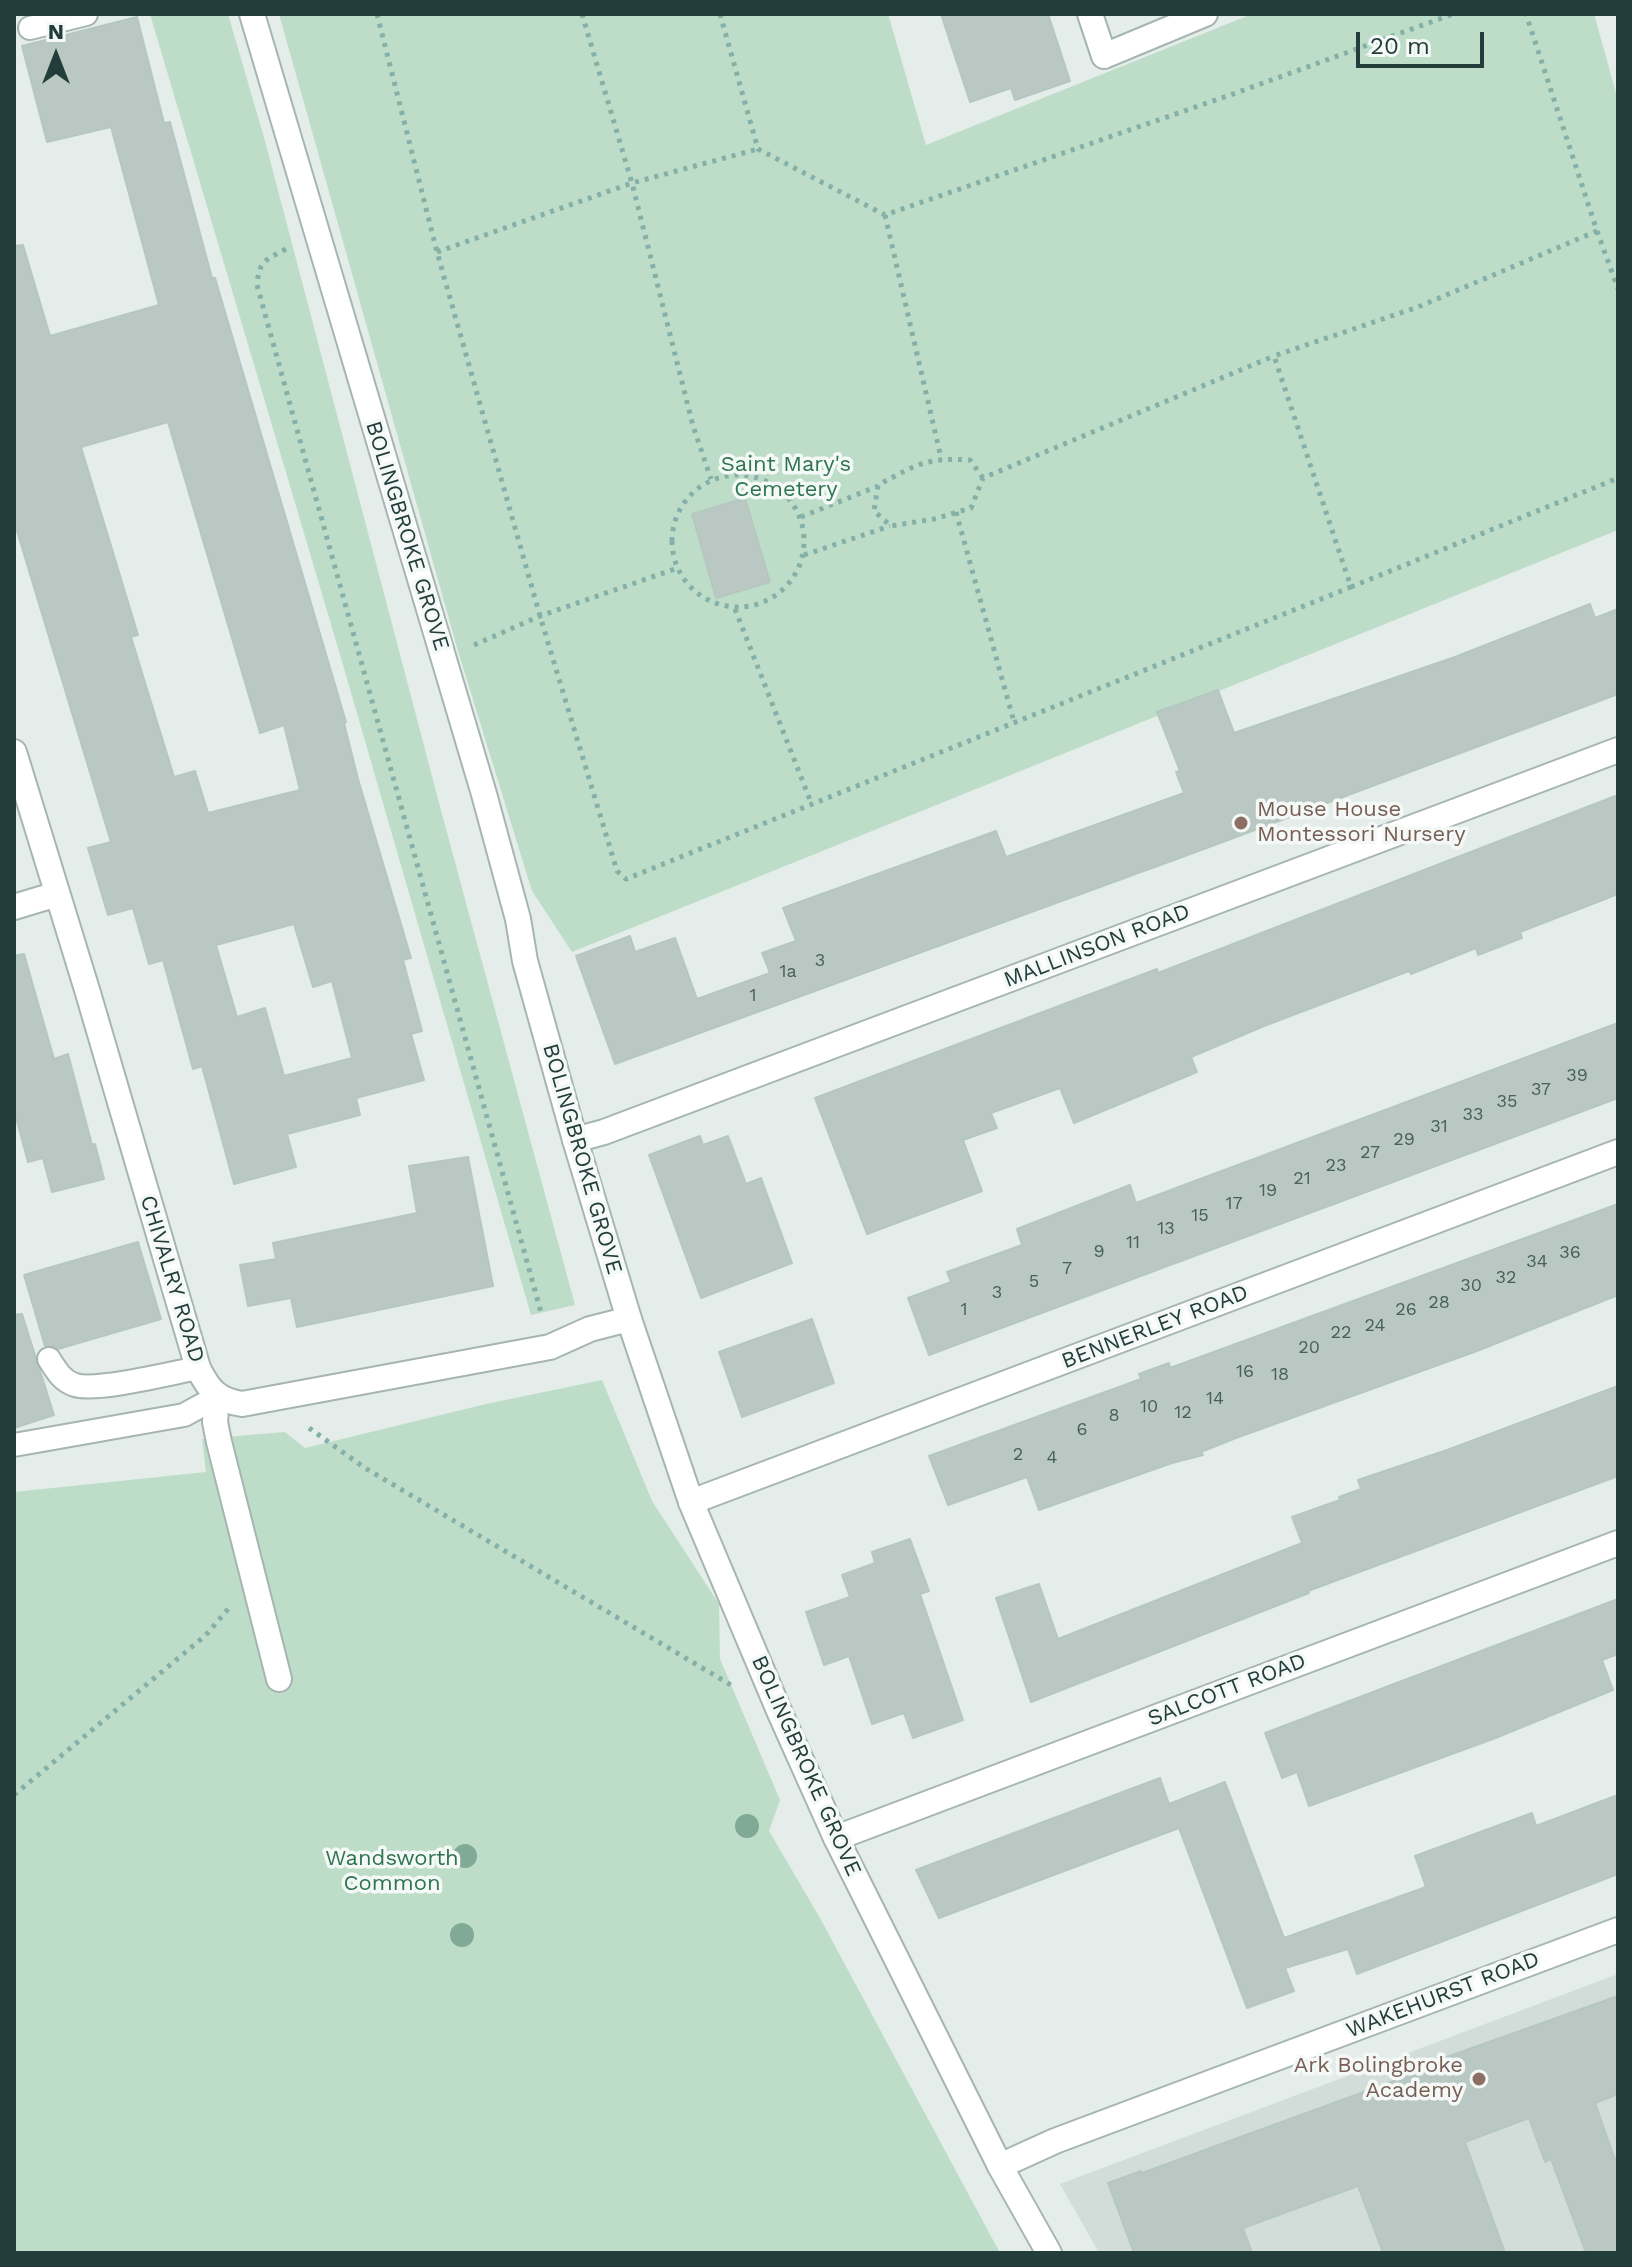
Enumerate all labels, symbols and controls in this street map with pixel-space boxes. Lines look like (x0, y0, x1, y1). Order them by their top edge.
north arrow (16, 16, 96, 96)
scale bar (1360, 16, 1488, 66)
text: N (48, 19, 64, 44)
text: 20 m (1370, 32, 1430, 60)
street label: BOLINGBROKE GROVE (359, 418, 455, 654)
park label: Saint Mary's Cemetery (721, 452, 851, 504)
place label: Mouse House Montessori Nursery (1257, 797, 1466, 848)
marker: Mouse House Montessori Nursery (1232, 814, 1250, 832)
street label: MALLINSON ROAD (1000, 898, 1194, 994)
house number: 3 (815, 950, 825, 972)
house number: 1a (779, 961, 797, 983)
house number: 1 (749, 985, 757, 1007)
street label: BOLINGBROKE GROVE (536, 1041, 628, 1277)
house number: 39 (1566, 1065, 1588, 1087)
house number: 37 (1531, 1079, 1551, 1101)
house number: 35 (1497, 1091, 1517, 1113)
house number: 33 (1463, 1104, 1483, 1126)
house number: 31 (1430, 1116, 1448, 1138)
house number: 29 (1393, 1129, 1415, 1151)
house number: 27 (1360, 1142, 1380, 1164)
house number: 23 (1326, 1155, 1346, 1177)
house number: 21 (1293, 1168, 1311, 1190)
house number: 19 (1259, 1180, 1277, 1202)
street label: CHIVALRY ROAD (134, 1192, 210, 1366)
house number: 17 (1225, 1193, 1243, 1215)
house number: 15 (1191, 1205, 1209, 1227)
house number: 13 (1157, 1218, 1175, 1240)
house number: 11 (1126, 1232, 1140, 1254)
house number: 9 (1093, 1241, 1105, 1263)
house number: 36 (1559, 1242, 1581, 1264)
house number: 34 (1526, 1251, 1548, 1273)
house number: 7 (1062, 1258, 1072, 1280)
house number: 32 (1496, 1267, 1516, 1289)
house number: 5 (1029, 1271, 1039, 1293)
house number: 30 (1460, 1275, 1482, 1297)
street label: BENNERLEY ROAD (1058, 1279, 1252, 1375)
house number: 3 (992, 1282, 1002, 1304)
house number: 28 (1428, 1292, 1450, 1314)
house number: 1 (960, 1299, 968, 1321)
house number: 26 (1395, 1299, 1417, 1321)
house number: 24 (1365, 1315, 1385, 1337)
house number: 22 (1331, 1322, 1351, 1344)
house number: 20 (1298, 1337, 1320, 1359)
house number: 16 (1236, 1361, 1254, 1383)
house number: 18 (1271, 1364, 1289, 1386)
house number: 14 (1206, 1388, 1224, 1410)
house number: 10 (1140, 1396, 1158, 1418)
house number: 12 (1174, 1402, 1192, 1424)
house number: 8 (1108, 1405, 1120, 1427)
house number: 6 (1077, 1419, 1087, 1441)
house number: 2 (1013, 1444, 1023, 1466)
house number: 4 (1047, 1447, 1057, 1469)
street label: SALCOTT ROAD (1144, 1648, 1310, 1732)
street label: BOLINGBROKE GROVE (745, 1652, 867, 1880)
park label: Wandsworth Common (325, 1846, 459, 1898)
street label: WAKEHURST ROAD (1343, 1946, 1543, 2044)
place label: Ark Bolingbroke Academy (1294, 2053, 1463, 2104)
marker: Ark Bolingbroke Academy (1470, 2070, 1488, 2088)

